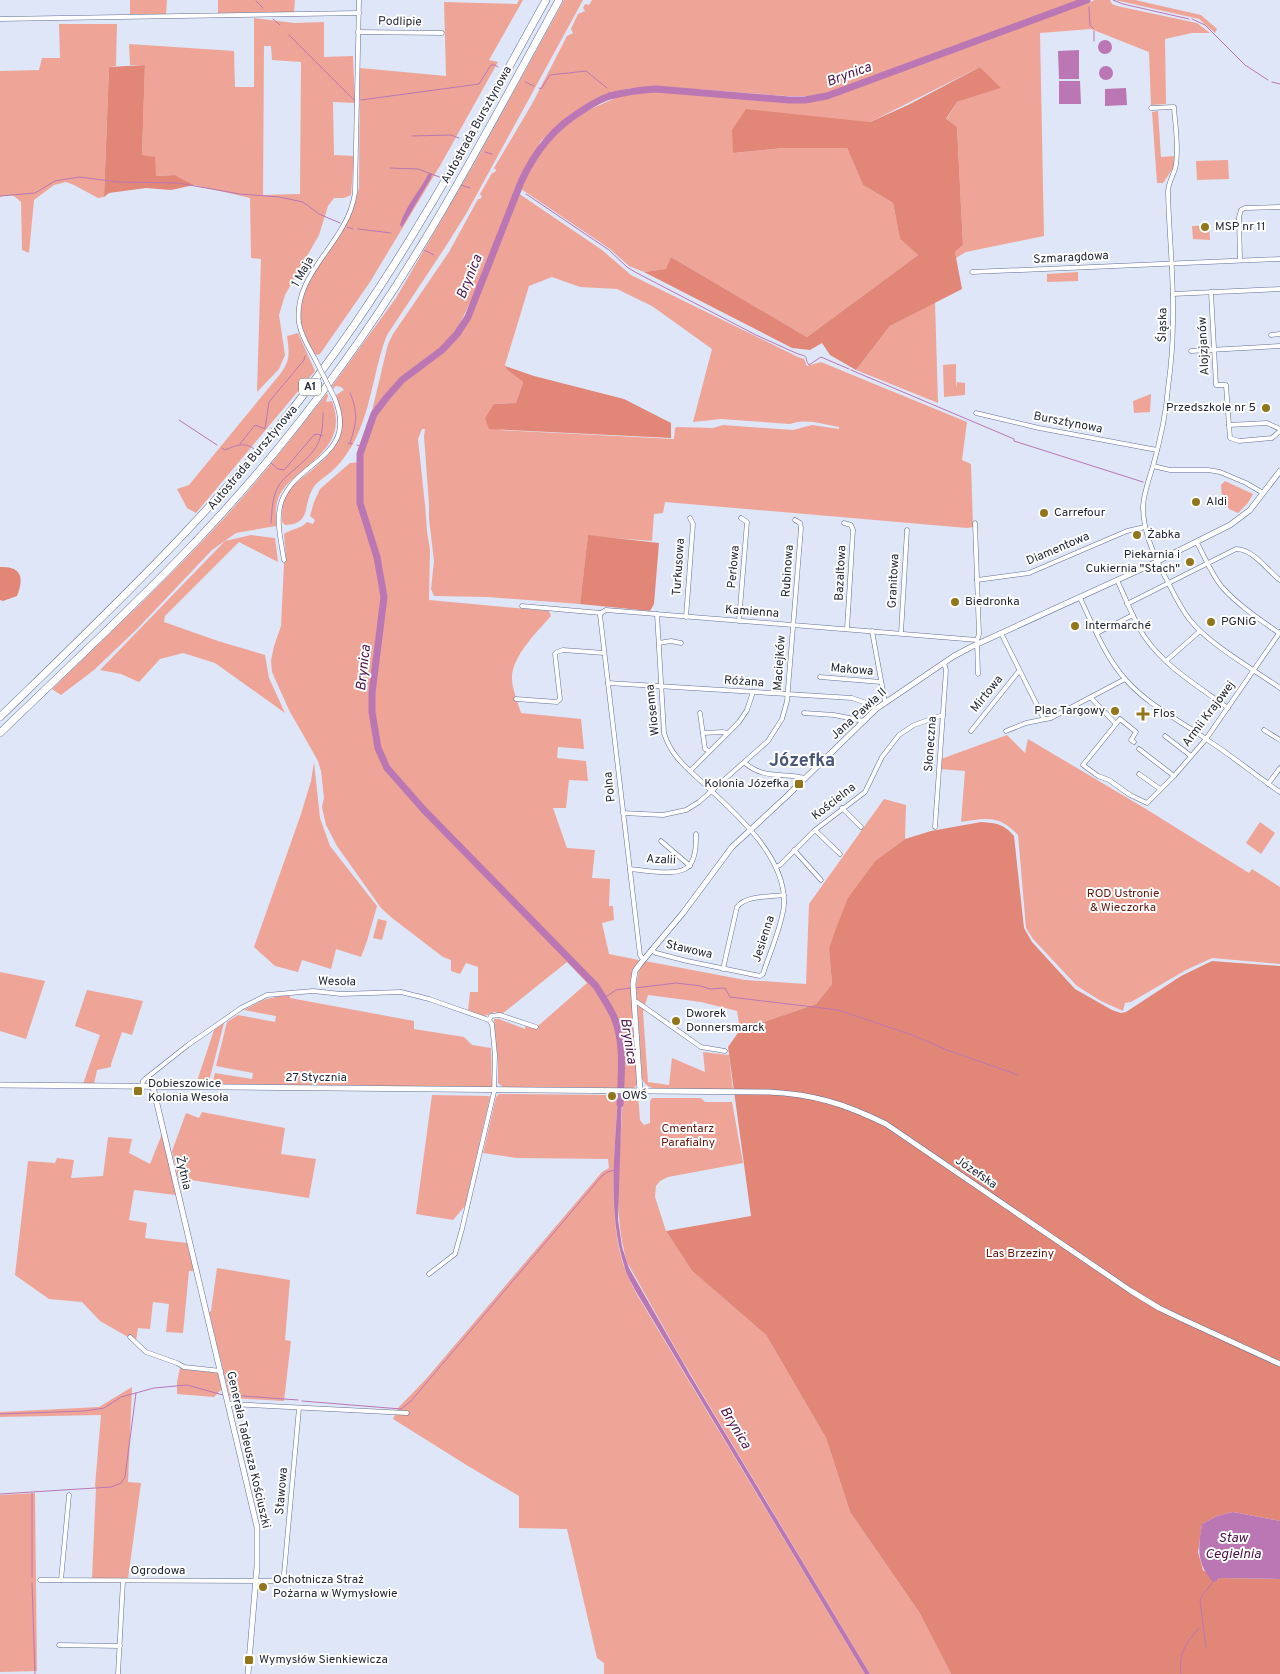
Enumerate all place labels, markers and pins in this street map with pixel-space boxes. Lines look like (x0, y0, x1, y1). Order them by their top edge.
place label: MSP nr 11 (1215, 219, 1266, 235)
marker: MSP nr 11 (1199, 221, 1211, 233)
place label: Przedszkole nr 5 (1166, 400, 1256, 416)
marker: Przedszkole nr 5 (1260, 402, 1272, 414)
place label: Aldi (1206, 494, 1227, 510)
marker: Aldi (1190, 496, 1202, 508)
place label: Carrefour (1054, 505, 1106, 521)
marker: Carrefour (1038, 507, 1050, 519)
place label: Żabka (1147, 527, 1180, 543)
marker: Żabka (1131, 529, 1143, 541)
place label: Piekarnia i Cukiernia "Stach" (1086, 547, 1180, 577)
marker: Piekarnia i Cukiernia "Stach" (1184, 556, 1196, 568)
place label: Biedronka (965, 594, 1019, 610)
marker: Biedronka (949, 596, 961, 608)
place label: PGNiG (1221, 614, 1257, 630)
marker: PGNiG (1205, 616, 1217, 628)
place label: Intermarché (1085, 618, 1151, 634)
marker: Intermarché (1069, 620, 1081, 632)
place label: Plac Targowy (1034, 703, 1105, 719)
marker: Plac Targowy (1109, 705, 1121, 717)
place label: Flos (1153, 706, 1175, 722)
marker: Flos (1137, 708, 1149, 720)
place label: Kolonia Józefka (704, 776, 789, 792)
marker: Kolonia Józefka (793, 778, 805, 790)
place label: Dworek Donnersmarck (686, 1006, 765, 1036)
marker: Dworek Donnersmarck (670, 1015, 682, 1027)
place label: Dobieszowice Kolonia Wesoła (148, 1076, 229, 1106)
marker: Dobieszowice Kolonia Wesoła (132, 1085, 144, 1097)
place label: OWŚ (622, 1088, 647, 1104)
marker: OWŚ (606, 1090, 618, 1102)
place label: Ochotnicza Straż Pożarna w Wymysłowie (273, 1572, 398, 1602)
marker: Ochotnicza Straż Pożarna w Wymysłowie (257, 1581, 269, 1593)
place label: Wymysłów Sienkiewicza (259, 1652, 388, 1668)
marker: Wymysłów Sienkiewicza (243, 1654, 255, 1666)

